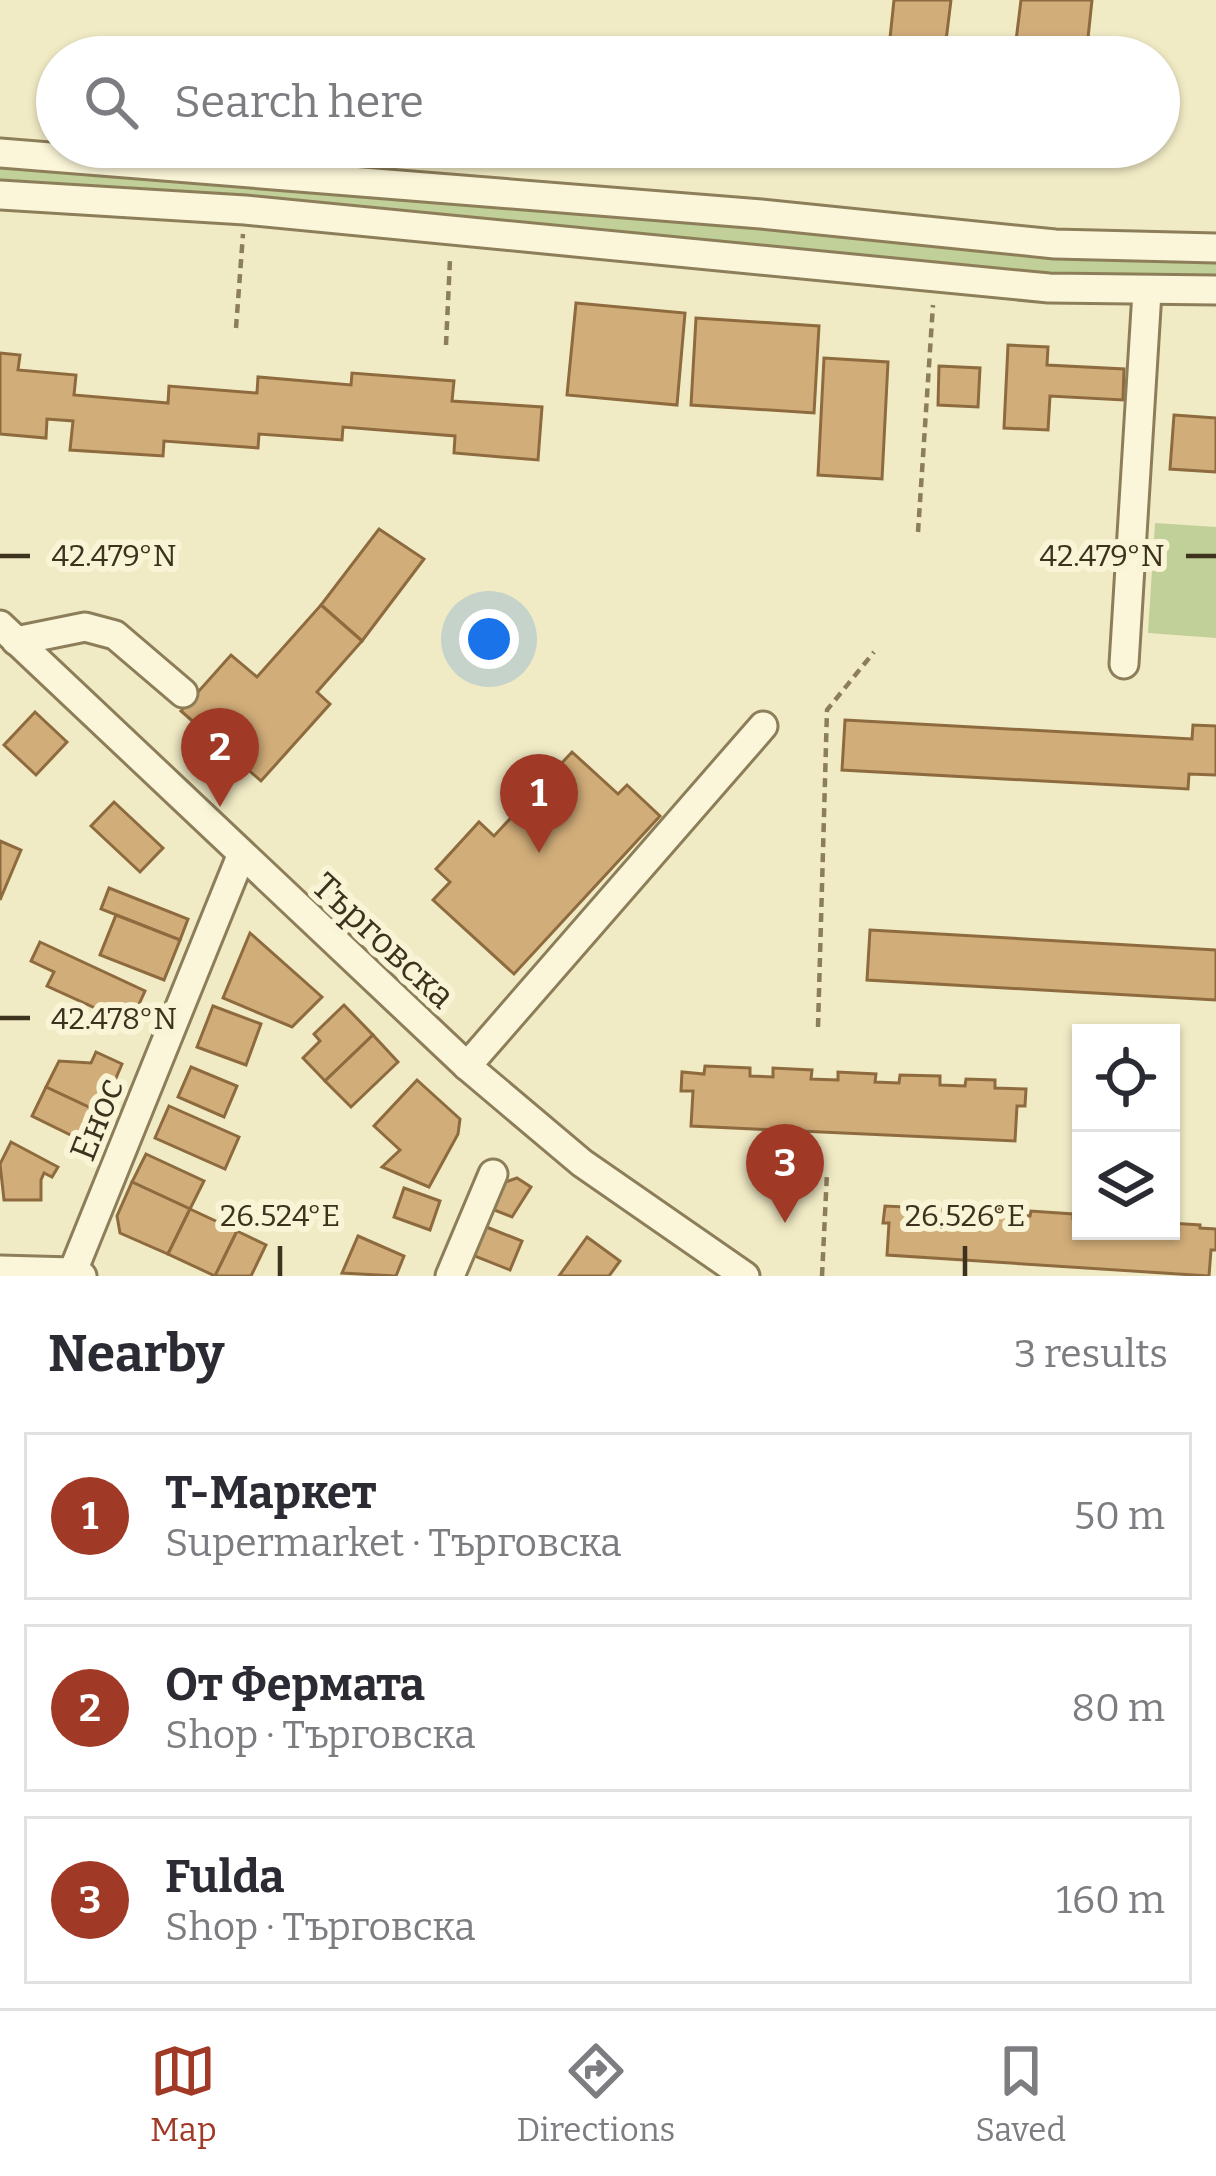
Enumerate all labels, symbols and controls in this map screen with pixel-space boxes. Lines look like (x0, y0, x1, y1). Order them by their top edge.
search box (36, 36, 1180, 168)
icon: search (78, 69, 144, 135)
text: Search here (174, 75, 424, 129)
text: 42.479°N (51, 538, 177, 574)
text: 42.479°N (1039, 538, 1165, 574)
your location (459, 609, 519, 669)
pin: 2 (181, 708, 259, 807)
pin: 1 (500, 754, 578, 853)
street label: Търговска (303, 864, 464, 1018)
text: 42.478°N (51, 1001, 177, 1037)
map controls (1072, 1024, 1180, 1240)
button: locate (1072, 1024, 1180, 1132)
street label: Енос (61, 1072, 133, 1167)
pin: 3 (746, 1124, 824, 1223)
button: layers (1072, 1132, 1180, 1240)
text: 26.524°E (220, 1198, 340, 1234)
text: 26.526°E (905, 1198, 1025, 1234)
text: Nearby (48, 1323, 224, 1385)
text: 3 results (1014, 1331, 1168, 1377)
text: Т-Маркет (165, 1466, 376, 1520)
text: 1 (82, 1493, 98, 1539)
text: 50 m (1074, 1493, 1165, 1539)
text: Supermarket · Търговска (165, 1520, 622, 1566)
text: От Фермата (165, 1658, 425, 1712)
text: 2 (79, 1685, 101, 1731)
text: 80 m (1072, 1685, 1165, 1731)
text: Shop · Търговска (165, 1712, 476, 1758)
text: Fulda (165, 1850, 285, 1904)
text: 3 (79, 1877, 101, 1923)
text: 160 m (1056, 1877, 1165, 1923)
text: Shop · Търговска (165, 1904, 476, 1950)
tab: Map (150, 2038, 217, 2150)
tab: Directions (517, 2038, 675, 2150)
tab: Saved (975, 2038, 1066, 2150)

